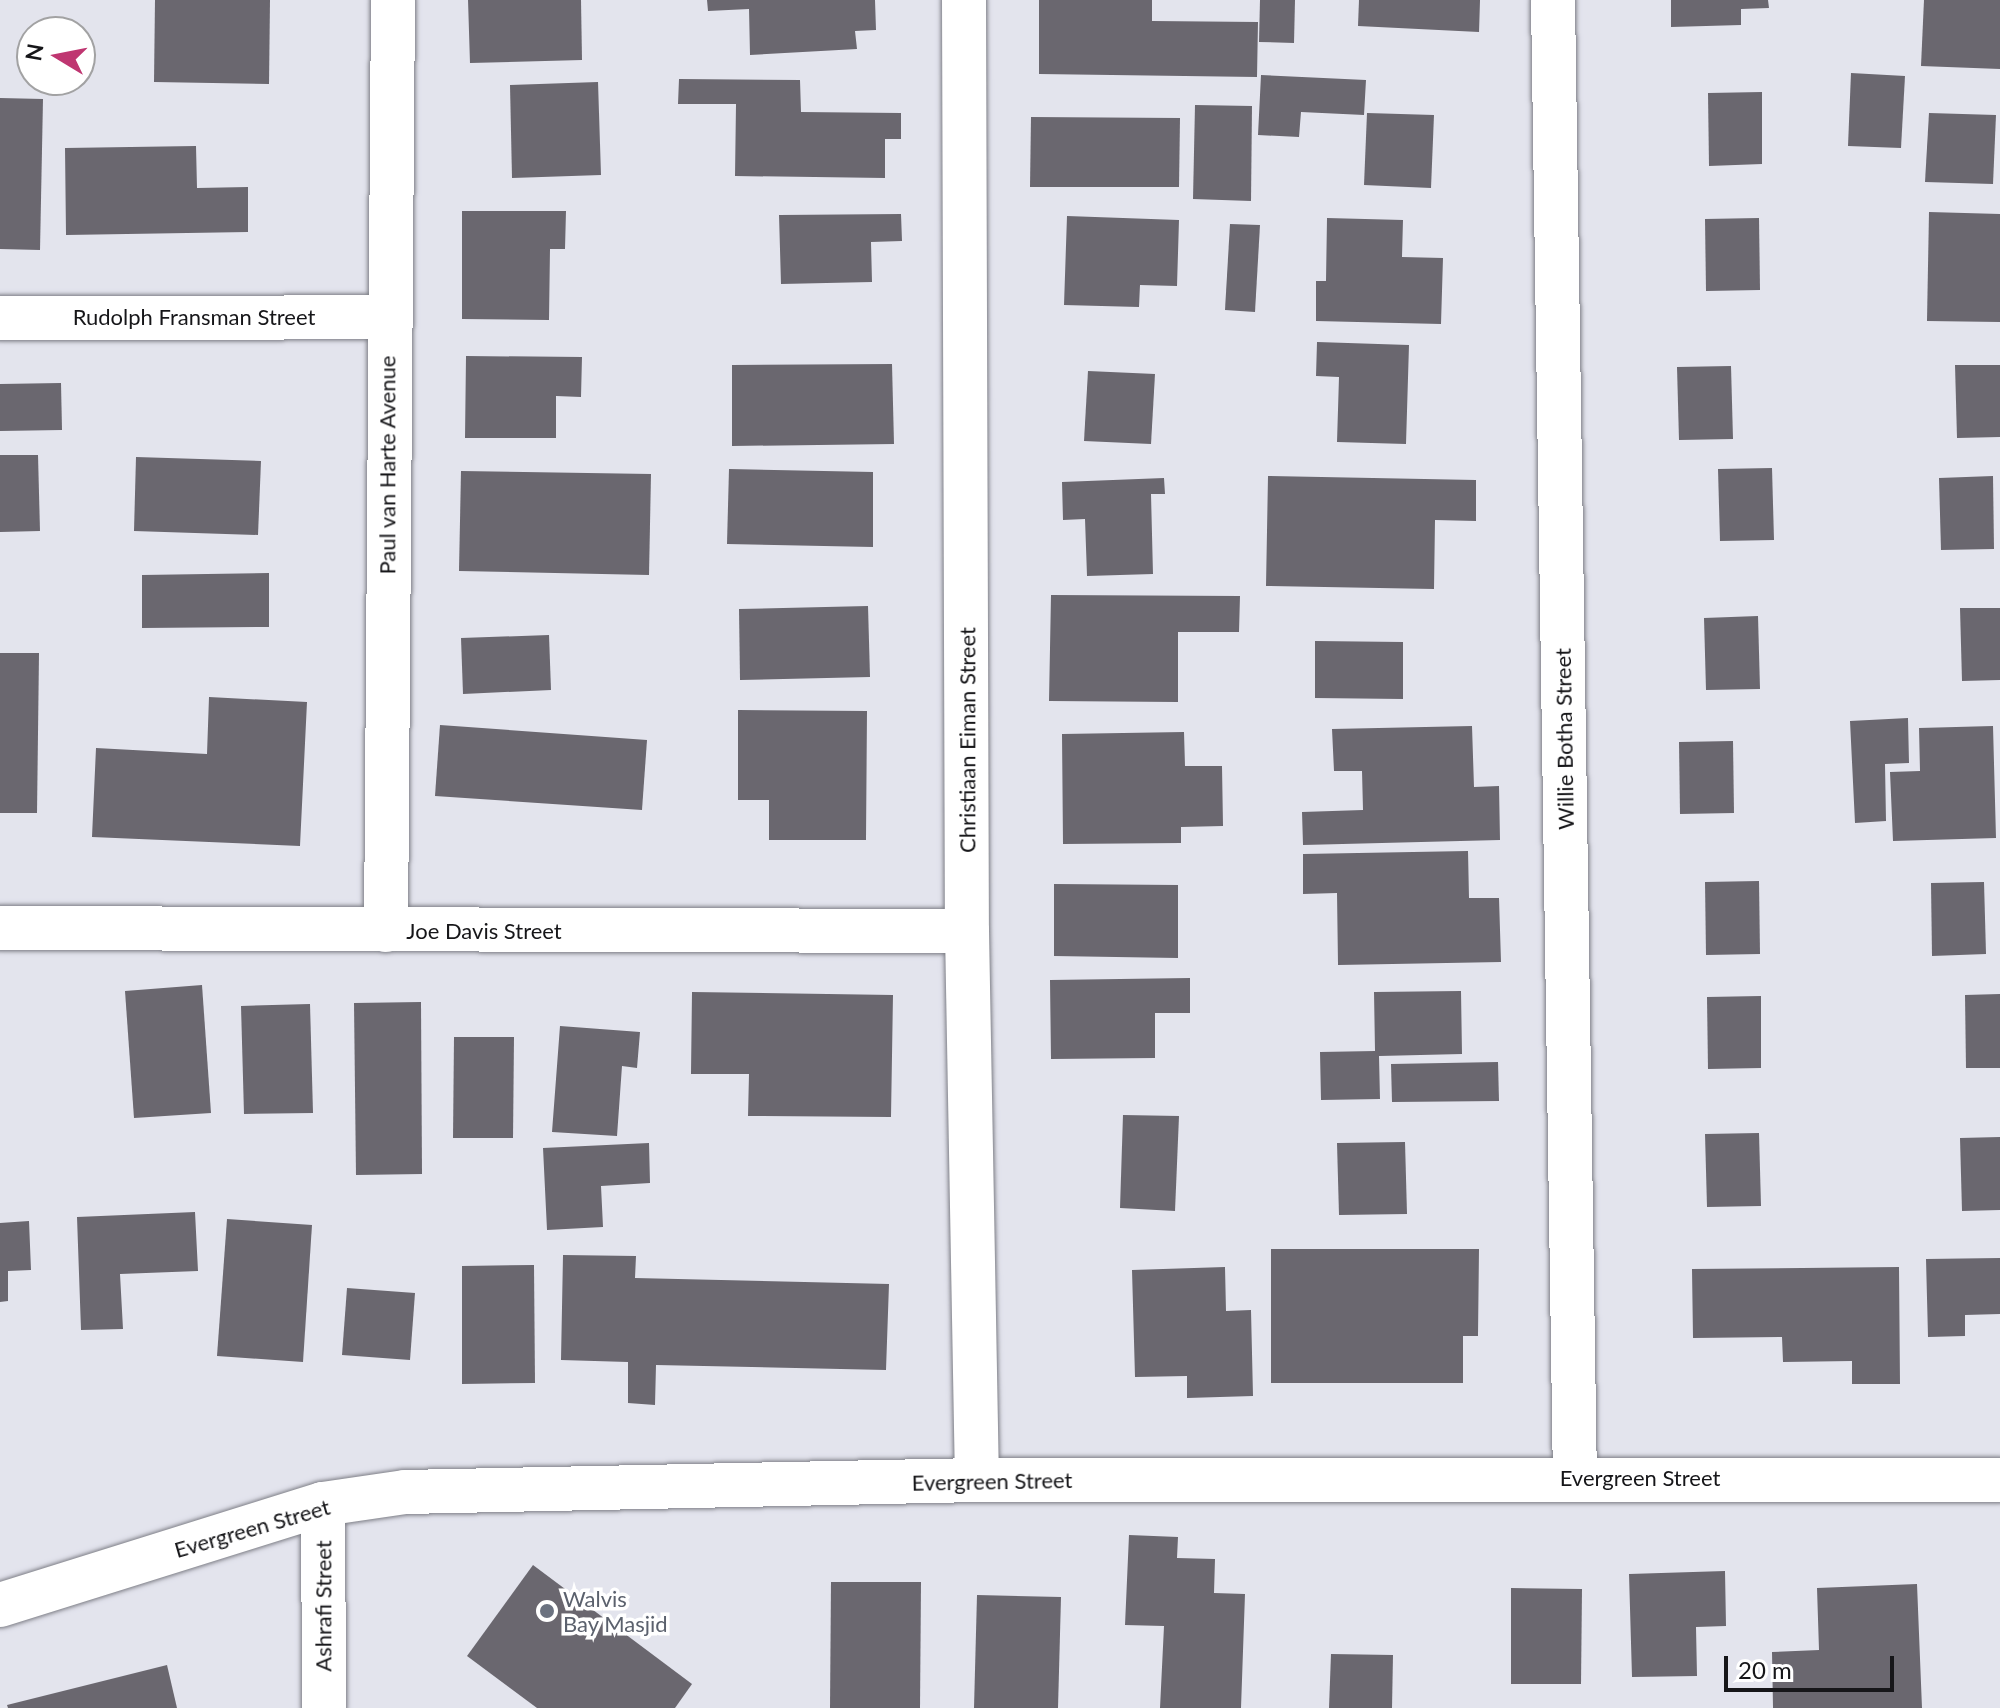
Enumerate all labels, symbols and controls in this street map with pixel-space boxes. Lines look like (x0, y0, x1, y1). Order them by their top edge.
north arrow (16, 16, 96, 96)
text: N (19, 41, 49, 63)
street label: Rudolph Fransman Street (73, 304, 315, 330)
street label: Paul van Harte Avenue (374, 355, 400, 575)
street label: Christiaan Eiman Street (954, 627, 980, 853)
street label: Willie Botha Street (1549, 648, 1579, 830)
street label: Joe Davis Street (406, 918, 562, 944)
street label: Evergreen Street (1560, 1465, 1720, 1491)
street label: Evergreen Street (911, 1466, 1073, 1496)
street label: Evergreen Street (171, 1493, 333, 1563)
street label: Ashrafi Street (310, 1540, 336, 1672)
place label: Walvis Bay Masjid (563, 1585, 668, 1636)
marker: Walvis Bay Masjid (538, 1602, 556, 1620)
scale bar (1728, 1640, 1898, 1690)
text: 20 m (1738, 1655, 1792, 1684)

